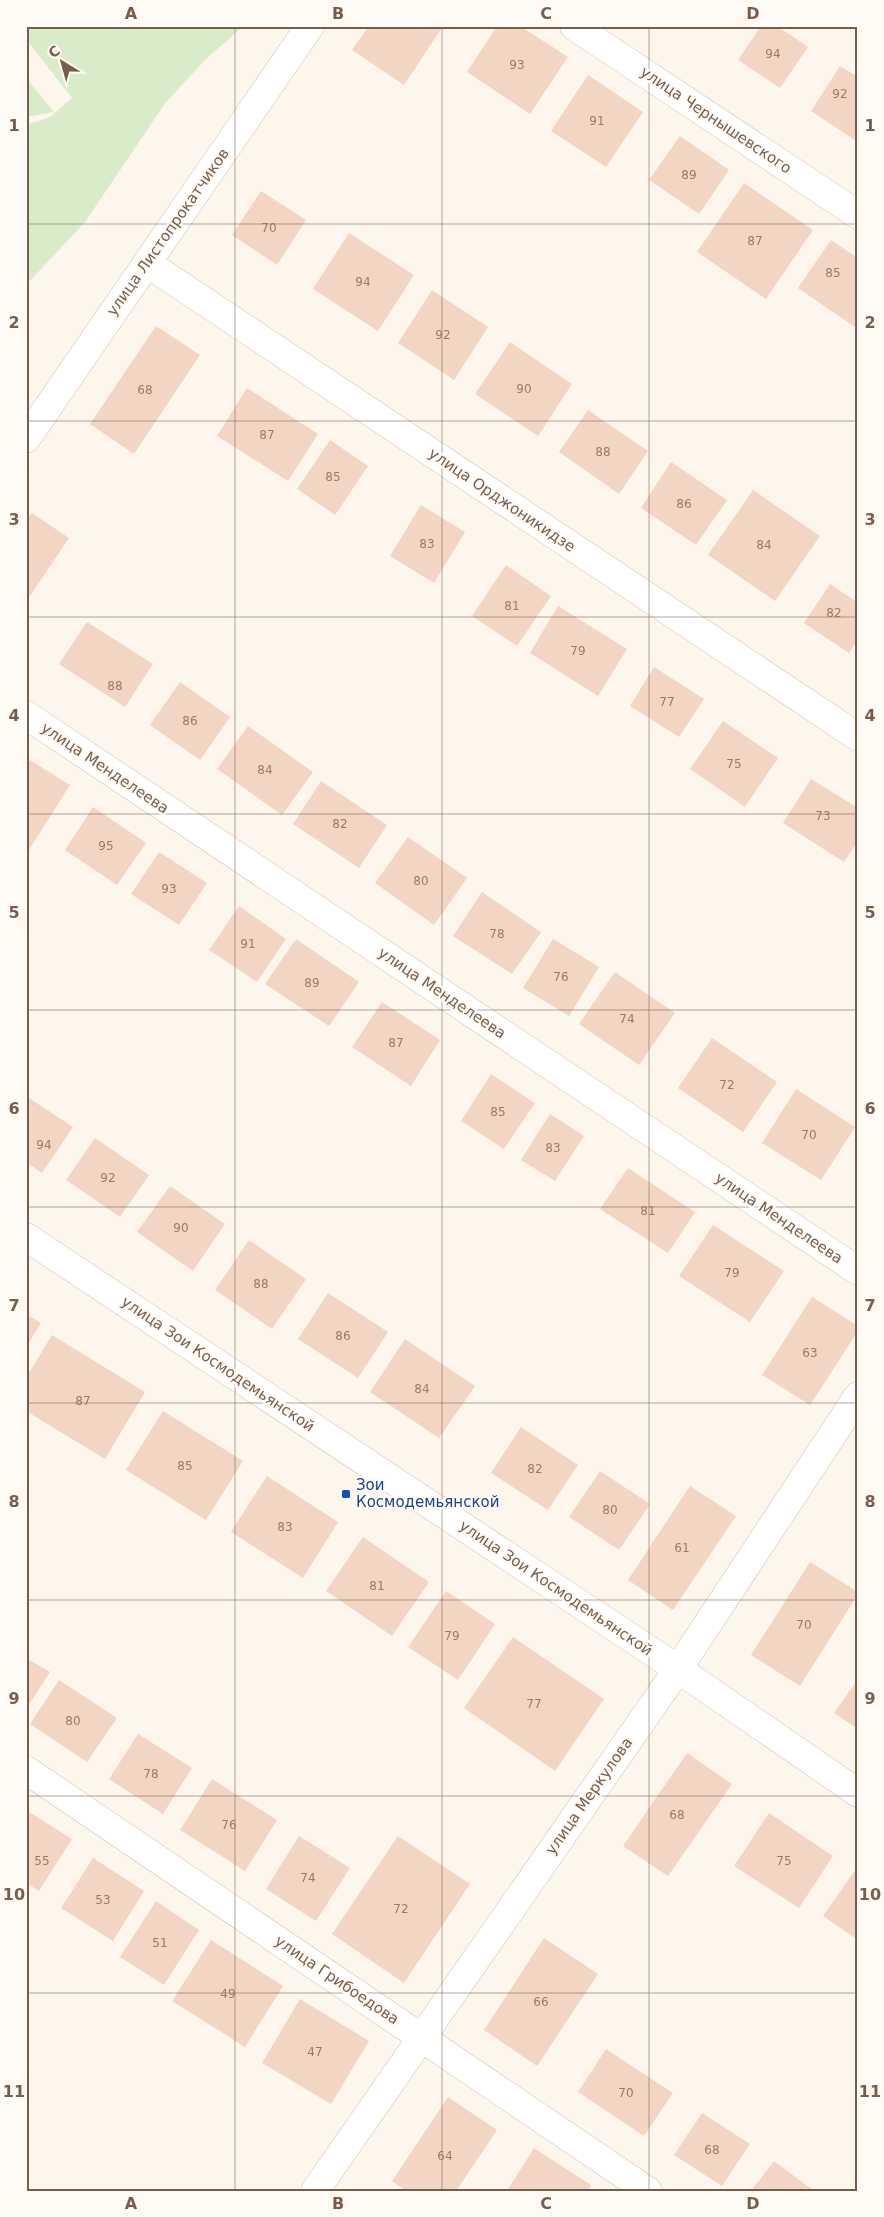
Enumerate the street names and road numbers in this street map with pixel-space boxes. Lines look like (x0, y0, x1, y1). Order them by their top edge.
street label: улица Чернышевского (637, 63, 795, 177)
street label: улица Листопрокатчиков (103, 145, 233, 319)
street label: улица Орджоникидзе (425, 444, 579, 556)
street label: улица Менделеева (38, 719, 172, 817)
street label: улица Менделеева (375, 944, 509, 1042)
street label: улица Менделеева (712, 1169, 846, 1267)
street label: улица Зои Космодемьянской (118, 1292, 318, 1436)
street label: улица Зои Космодемьянской (456, 1516, 656, 1660)
street label: улица Меркулова (542, 1734, 636, 1858)
street label: улица Грибоедова (271, 1932, 403, 2028)

